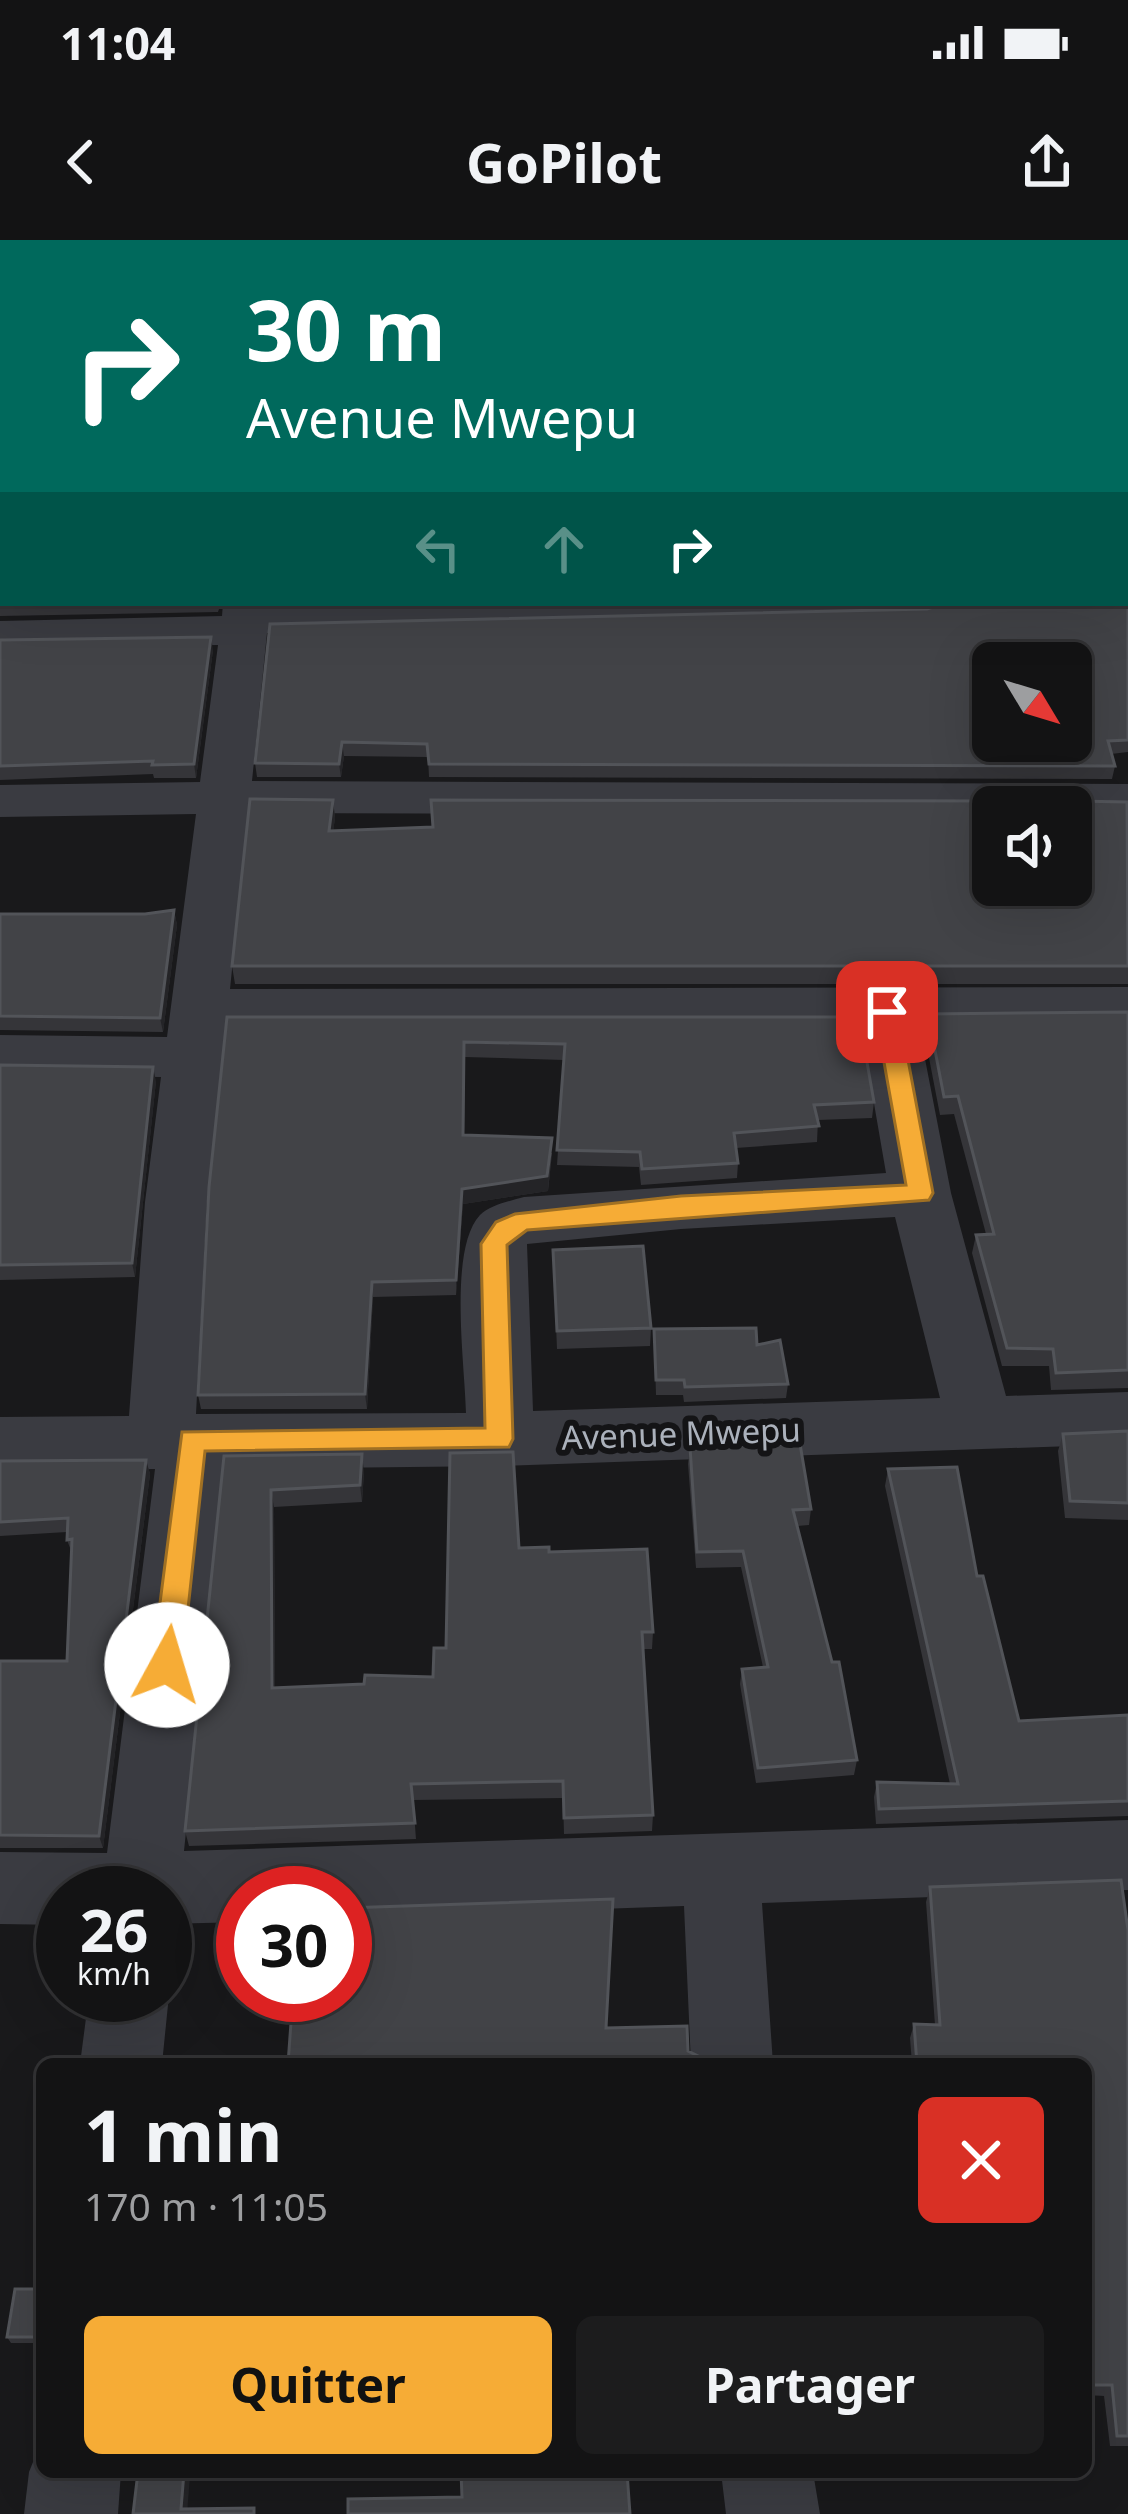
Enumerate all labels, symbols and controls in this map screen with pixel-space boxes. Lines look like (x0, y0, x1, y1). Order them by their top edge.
text: 11:04 (60, 12, 176, 73)
text: GoPilot (466, 125, 662, 199)
icon: back (48, 129, 114, 195)
icon: share (1014, 129, 1080, 195)
text: 30 m (246, 271, 446, 386)
icon: right (48, 288, 204, 444)
text: Avenue Mwepu (246, 380, 638, 454)
icon: left (405, 516, 471, 582)
icon: ahead (531, 516, 597, 582)
icon: right (657, 516, 723, 582)
north arrow (972, 642, 1092, 762)
map controls (972, 642, 1092, 906)
button: sound (972, 786, 1092, 906)
pin (836, 961, 938, 1063)
icon: arrive (854, 979, 920, 1045)
street label: Avenue Mwepu (560, 1406, 802, 1460)
position arrow (104, 1602, 230, 1728)
speed limit sign: 30 (216, 1866, 372, 2022)
text: 26 (80, 1888, 148, 1970)
text: km/h (77, 1953, 151, 1994)
text: 1 min (84, 2085, 282, 2183)
button: close (918, 2097, 1044, 2223)
text: 170 m · 11:05 (84, 2179, 328, 2232)
button: Quitter (84, 2316, 552, 2454)
button: Partager (576, 2316, 1044, 2454)

